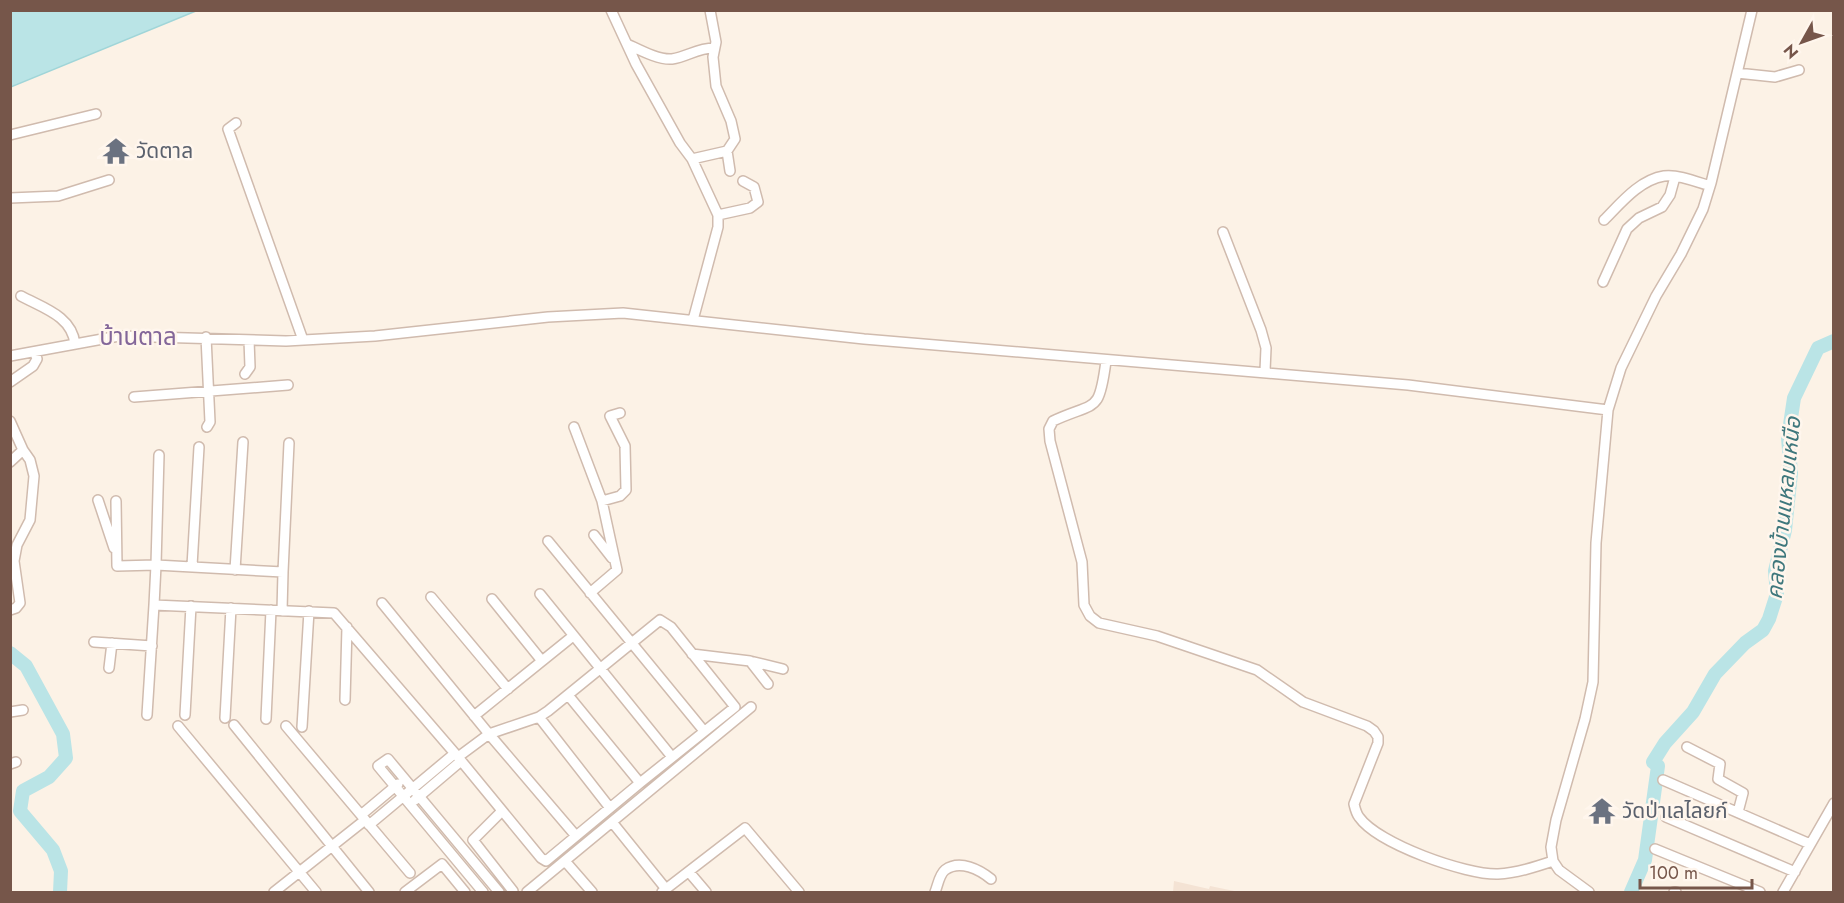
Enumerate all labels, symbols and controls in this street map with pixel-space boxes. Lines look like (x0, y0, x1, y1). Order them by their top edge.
north arrow (1772, 12, 1832, 72)
text: N (1778, 39, 1804, 64)
temple icon: วัดตาล (101, 136, 131, 166)
place label: วัดตาล (136, 136, 193, 166)
district label: บ้านตาล (99, 319, 177, 354)
water label: คลองบ้านแหลมเหนือ (1758, 414, 1809, 601)
temple icon: วัดป่าเลไลยก์ (1587, 796, 1617, 826)
place label: วัดป่าเลไลยก์ (1622, 796, 1728, 826)
scale bar (1640, 852, 1752, 890)
text: 100 m (1649, 860, 1698, 886)

